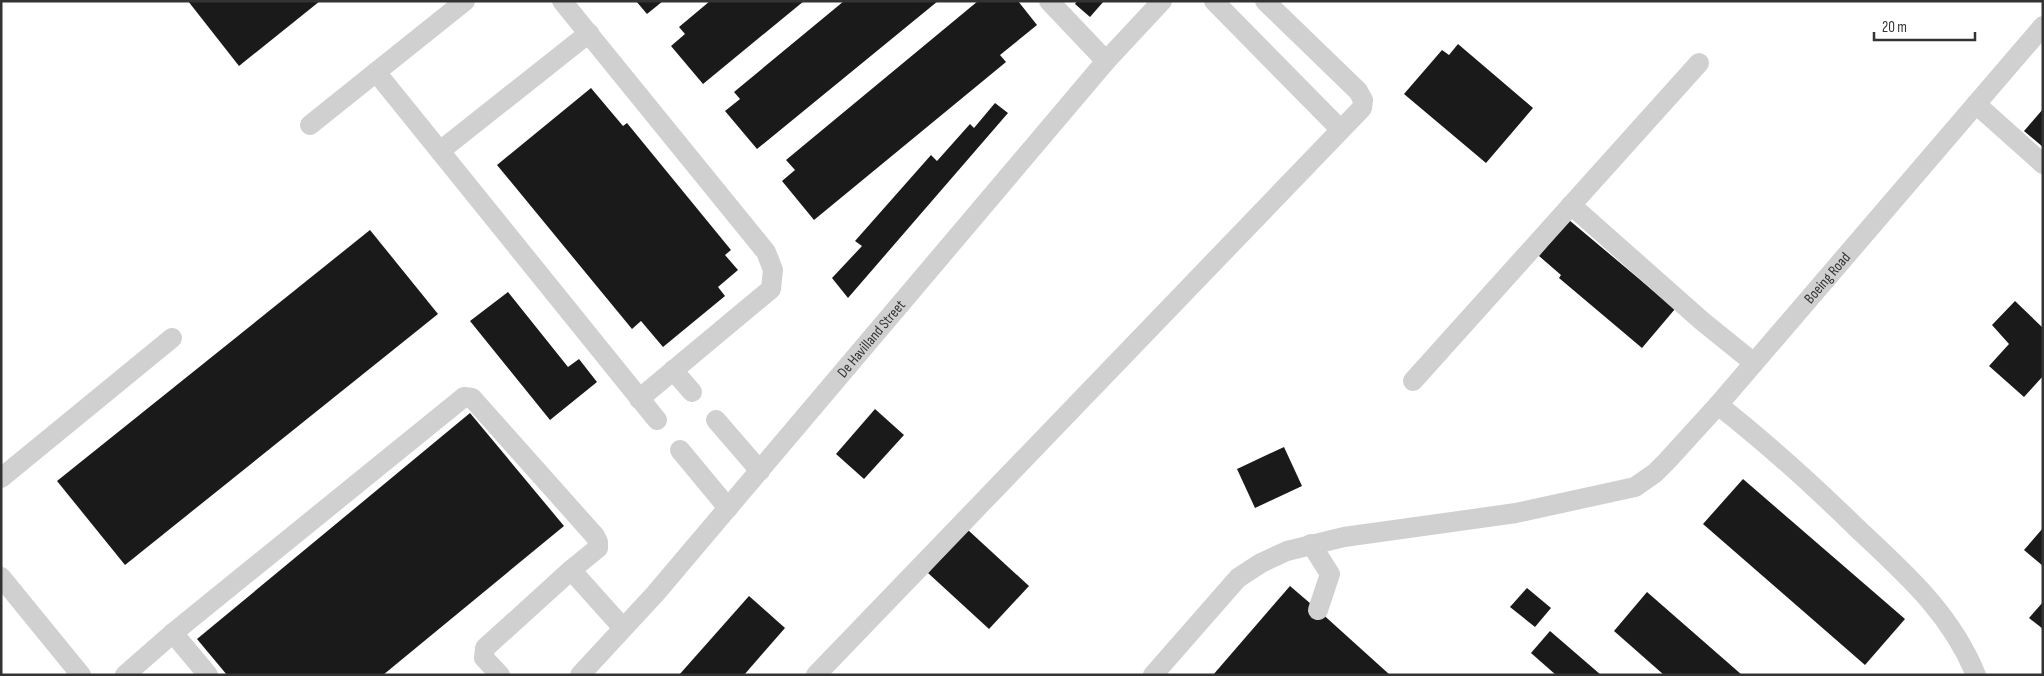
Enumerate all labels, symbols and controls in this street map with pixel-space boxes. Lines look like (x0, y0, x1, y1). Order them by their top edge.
scale bar (1874, 10, 1975, 42)
text: 20 m (1882, 18, 1907, 37)
street label: Boeing Road (1800, 248, 1854, 307)
street label: De Havilland Street (833, 296, 910, 381)

